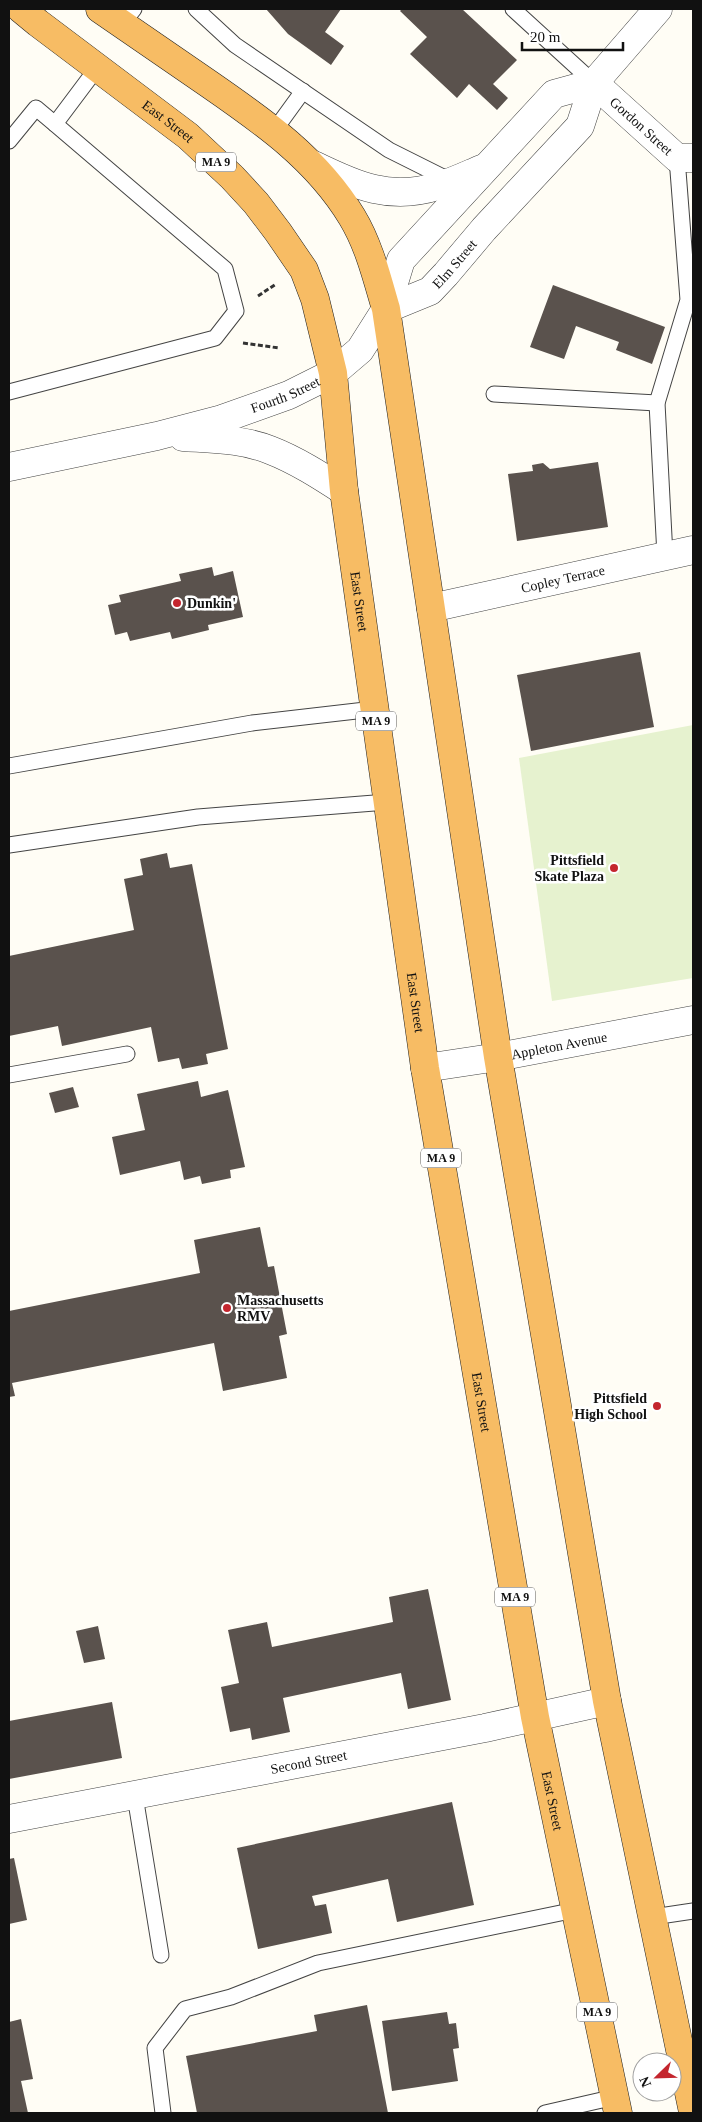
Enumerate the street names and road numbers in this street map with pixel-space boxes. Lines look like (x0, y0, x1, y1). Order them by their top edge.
street label: Gordon Street (607, 94, 676, 158)
street label: East Street (139, 97, 197, 146)
road number: MA 9 (196, 152, 236, 172)
street label: Elm Street (429, 237, 480, 292)
street label: Fourth Street (249, 374, 322, 416)
street label: Copley Terrace (520, 563, 606, 596)
street label: East Street (347, 571, 371, 633)
road number: MA 9 (356, 711, 396, 730)
street label: East Street (404, 972, 427, 1034)
street label: Appleton Avenue (510, 1029, 608, 1062)
road number: MA 9 (421, 1148, 461, 1168)
street label: East Street (469, 1371, 494, 1433)
road number: MA 9 (495, 1588, 535, 1606)
street label: Second Street (269, 1748, 348, 1777)
street label: East Street (539, 1770, 566, 1832)
road number: MA 9 (577, 2002, 617, 2021)

